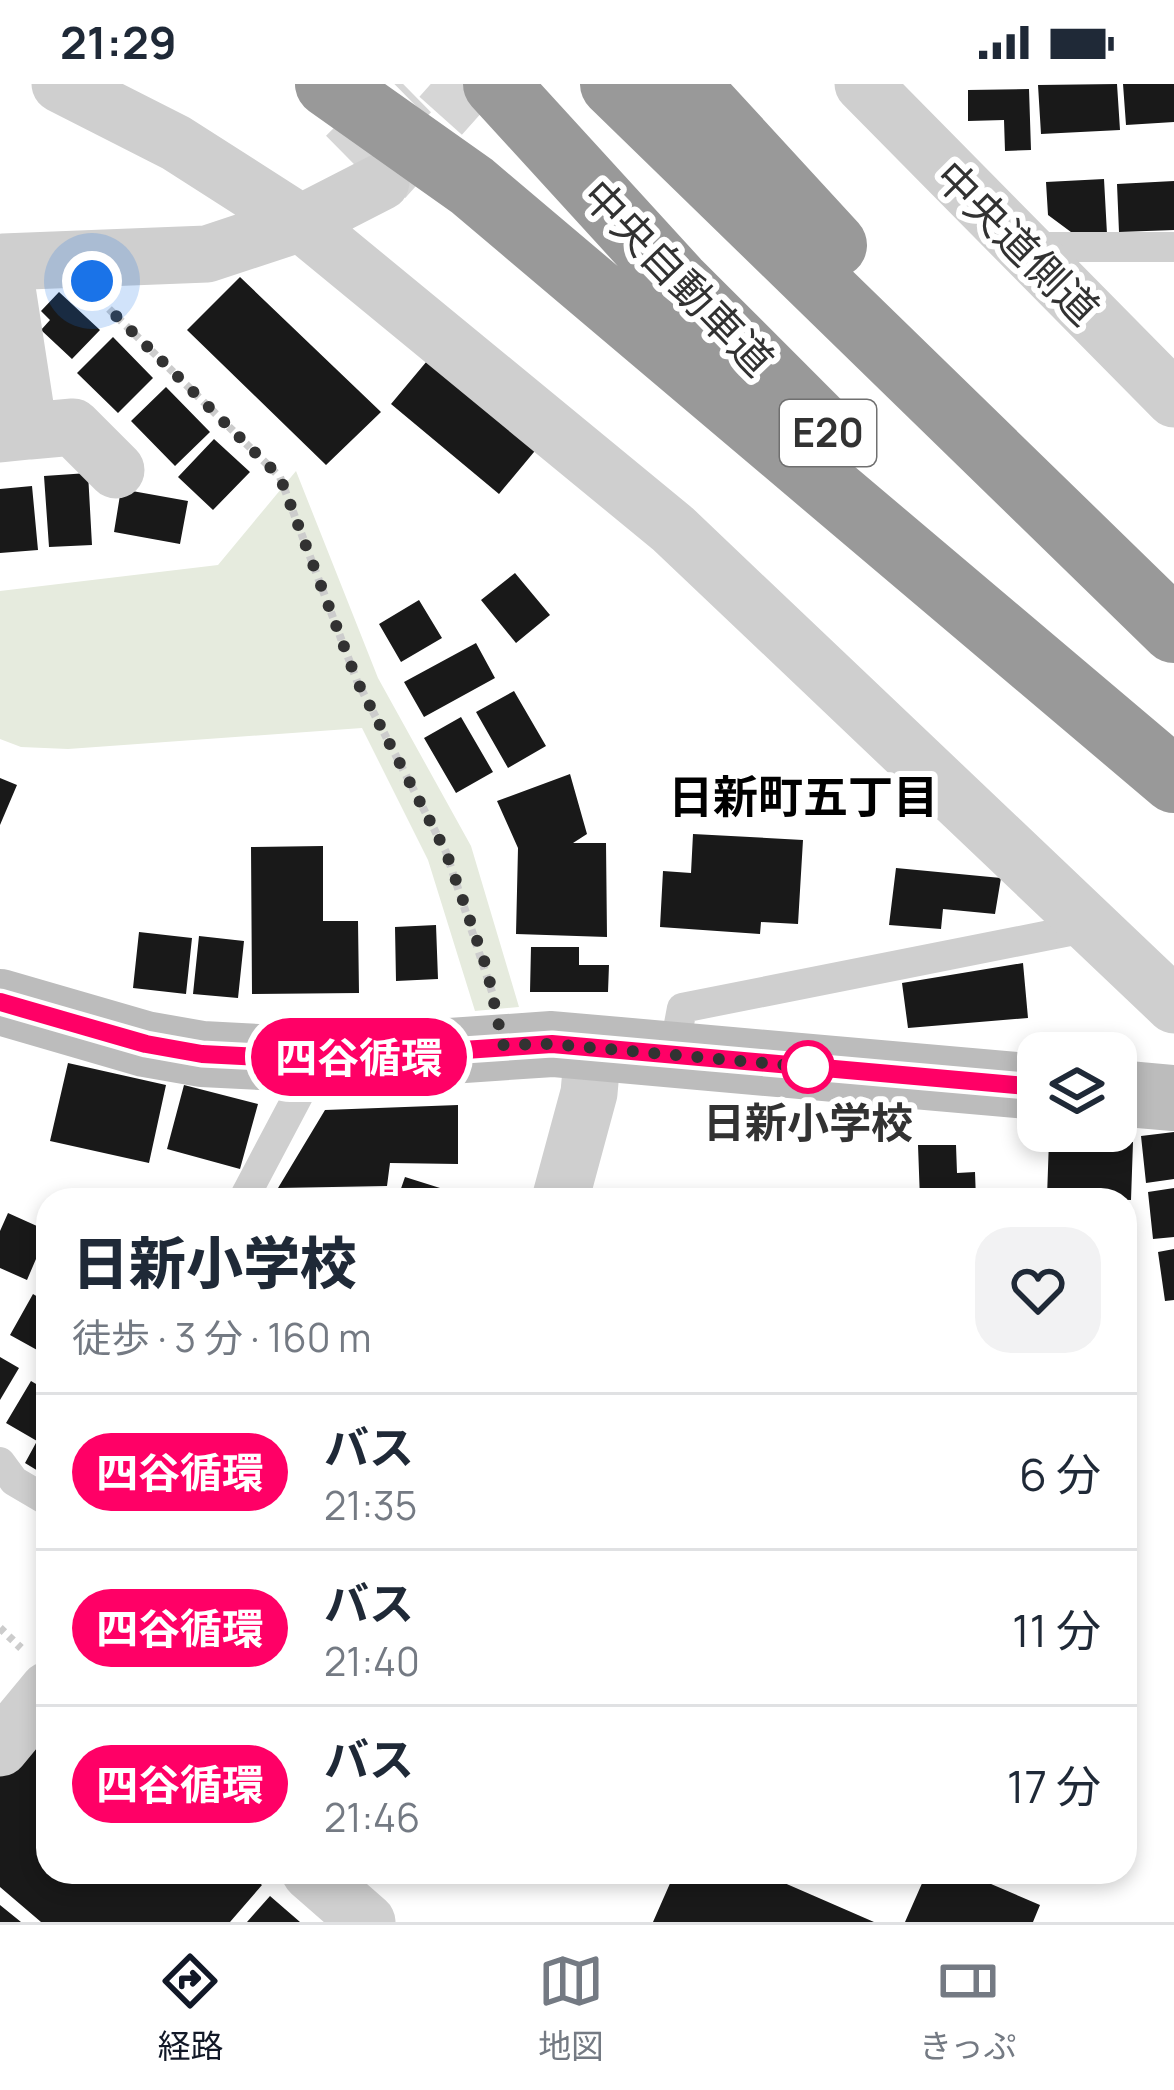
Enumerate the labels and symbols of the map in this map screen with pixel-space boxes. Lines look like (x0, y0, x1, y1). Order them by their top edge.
street label: 中央道側道 (923, 148, 1112, 337)
street label: 中央自動車道 (570, 167, 787, 388)
your location (62, 251, 122, 311)
road number: E20 (780, 400, 876, 466)
district label: 日新町五丁目 (668, 765, 938, 827)
line badge: 四谷循環 (275, 1018, 443, 1096)
marker: 日新小学校 (783, 1042, 833, 1092)
place label: 日新小学校 (703, 1093, 913, 1151)

